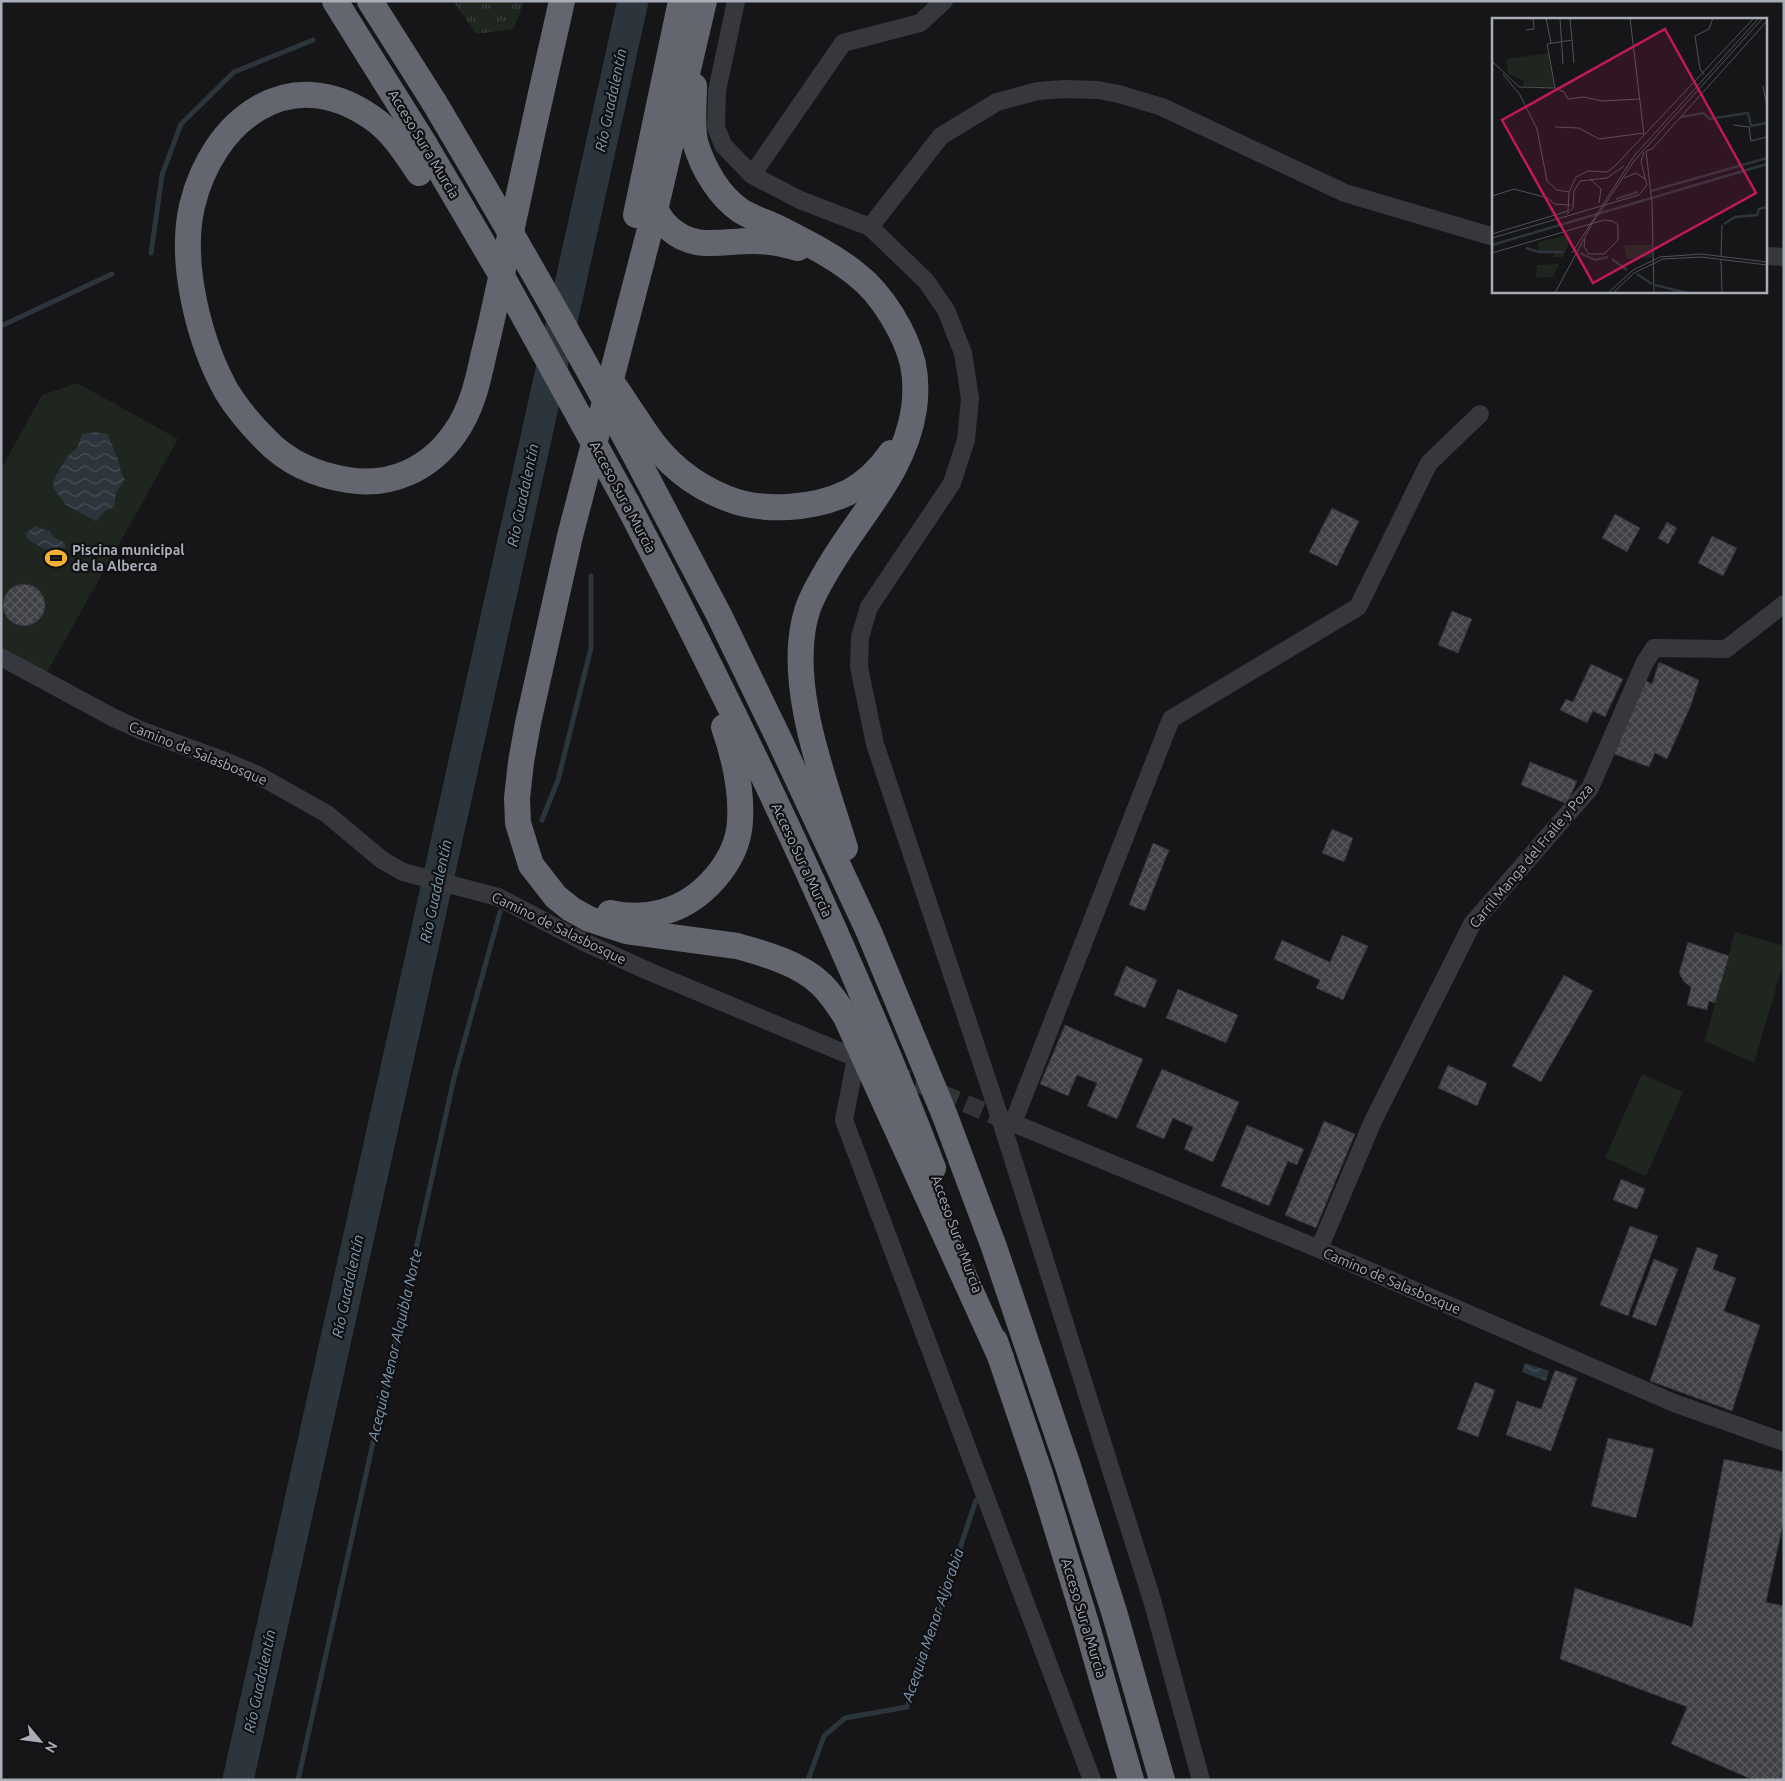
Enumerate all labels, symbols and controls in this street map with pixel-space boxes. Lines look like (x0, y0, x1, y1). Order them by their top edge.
inset map (1492, 18, 1768, 292)
water label: Río Guadalentín (591, 47, 630, 153)
street label: Acceso Sur a Murcia (385, 87, 463, 201)
street label: Acceso Sur a Murcia (587, 438, 659, 556)
water label: Río Guadalentín (503, 442, 542, 548)
place label: Piscina municipal de la Alberca (72, 542, 185, 574)
sports icon: Piscina municipal de la Alberca (43, 545, 69, 571)
street label: Camino de Salasbosque (127, 718, 269, 788)
street label: Carril Manga del Fraile y Poza (1466, 781, 1596, 931)
street label: Acceso Sur a Murcia (769, 800, 835, 920)
water label: Río Guadalentín (416, 838, 455, 944)
street label: Camino de Salasbosque (489, 888, 629, 968)
street label: Acceso Sur a Murcia (928, 1173, 986, 1295)
water label: Río Guadalentín (328, 1233, 367, 1339)
street label: Camino de Salasbosque (1321, 1245, 1463, 1317)
water label: Acequia Menor Alquibla Norte (364, 1247, 425, 1444)
water label: Acequia Menor Aljorabia (898, 1546, 967, 1705)
street label: Acceso Sur a Murcia (1058, 1556, 1110, 1680)
water label: Río Guadalentín (240, 1628, 279, 1734)
north arrow (15, 1716, 65, 1766)
text: N (42, 1739, 61, 1756)

